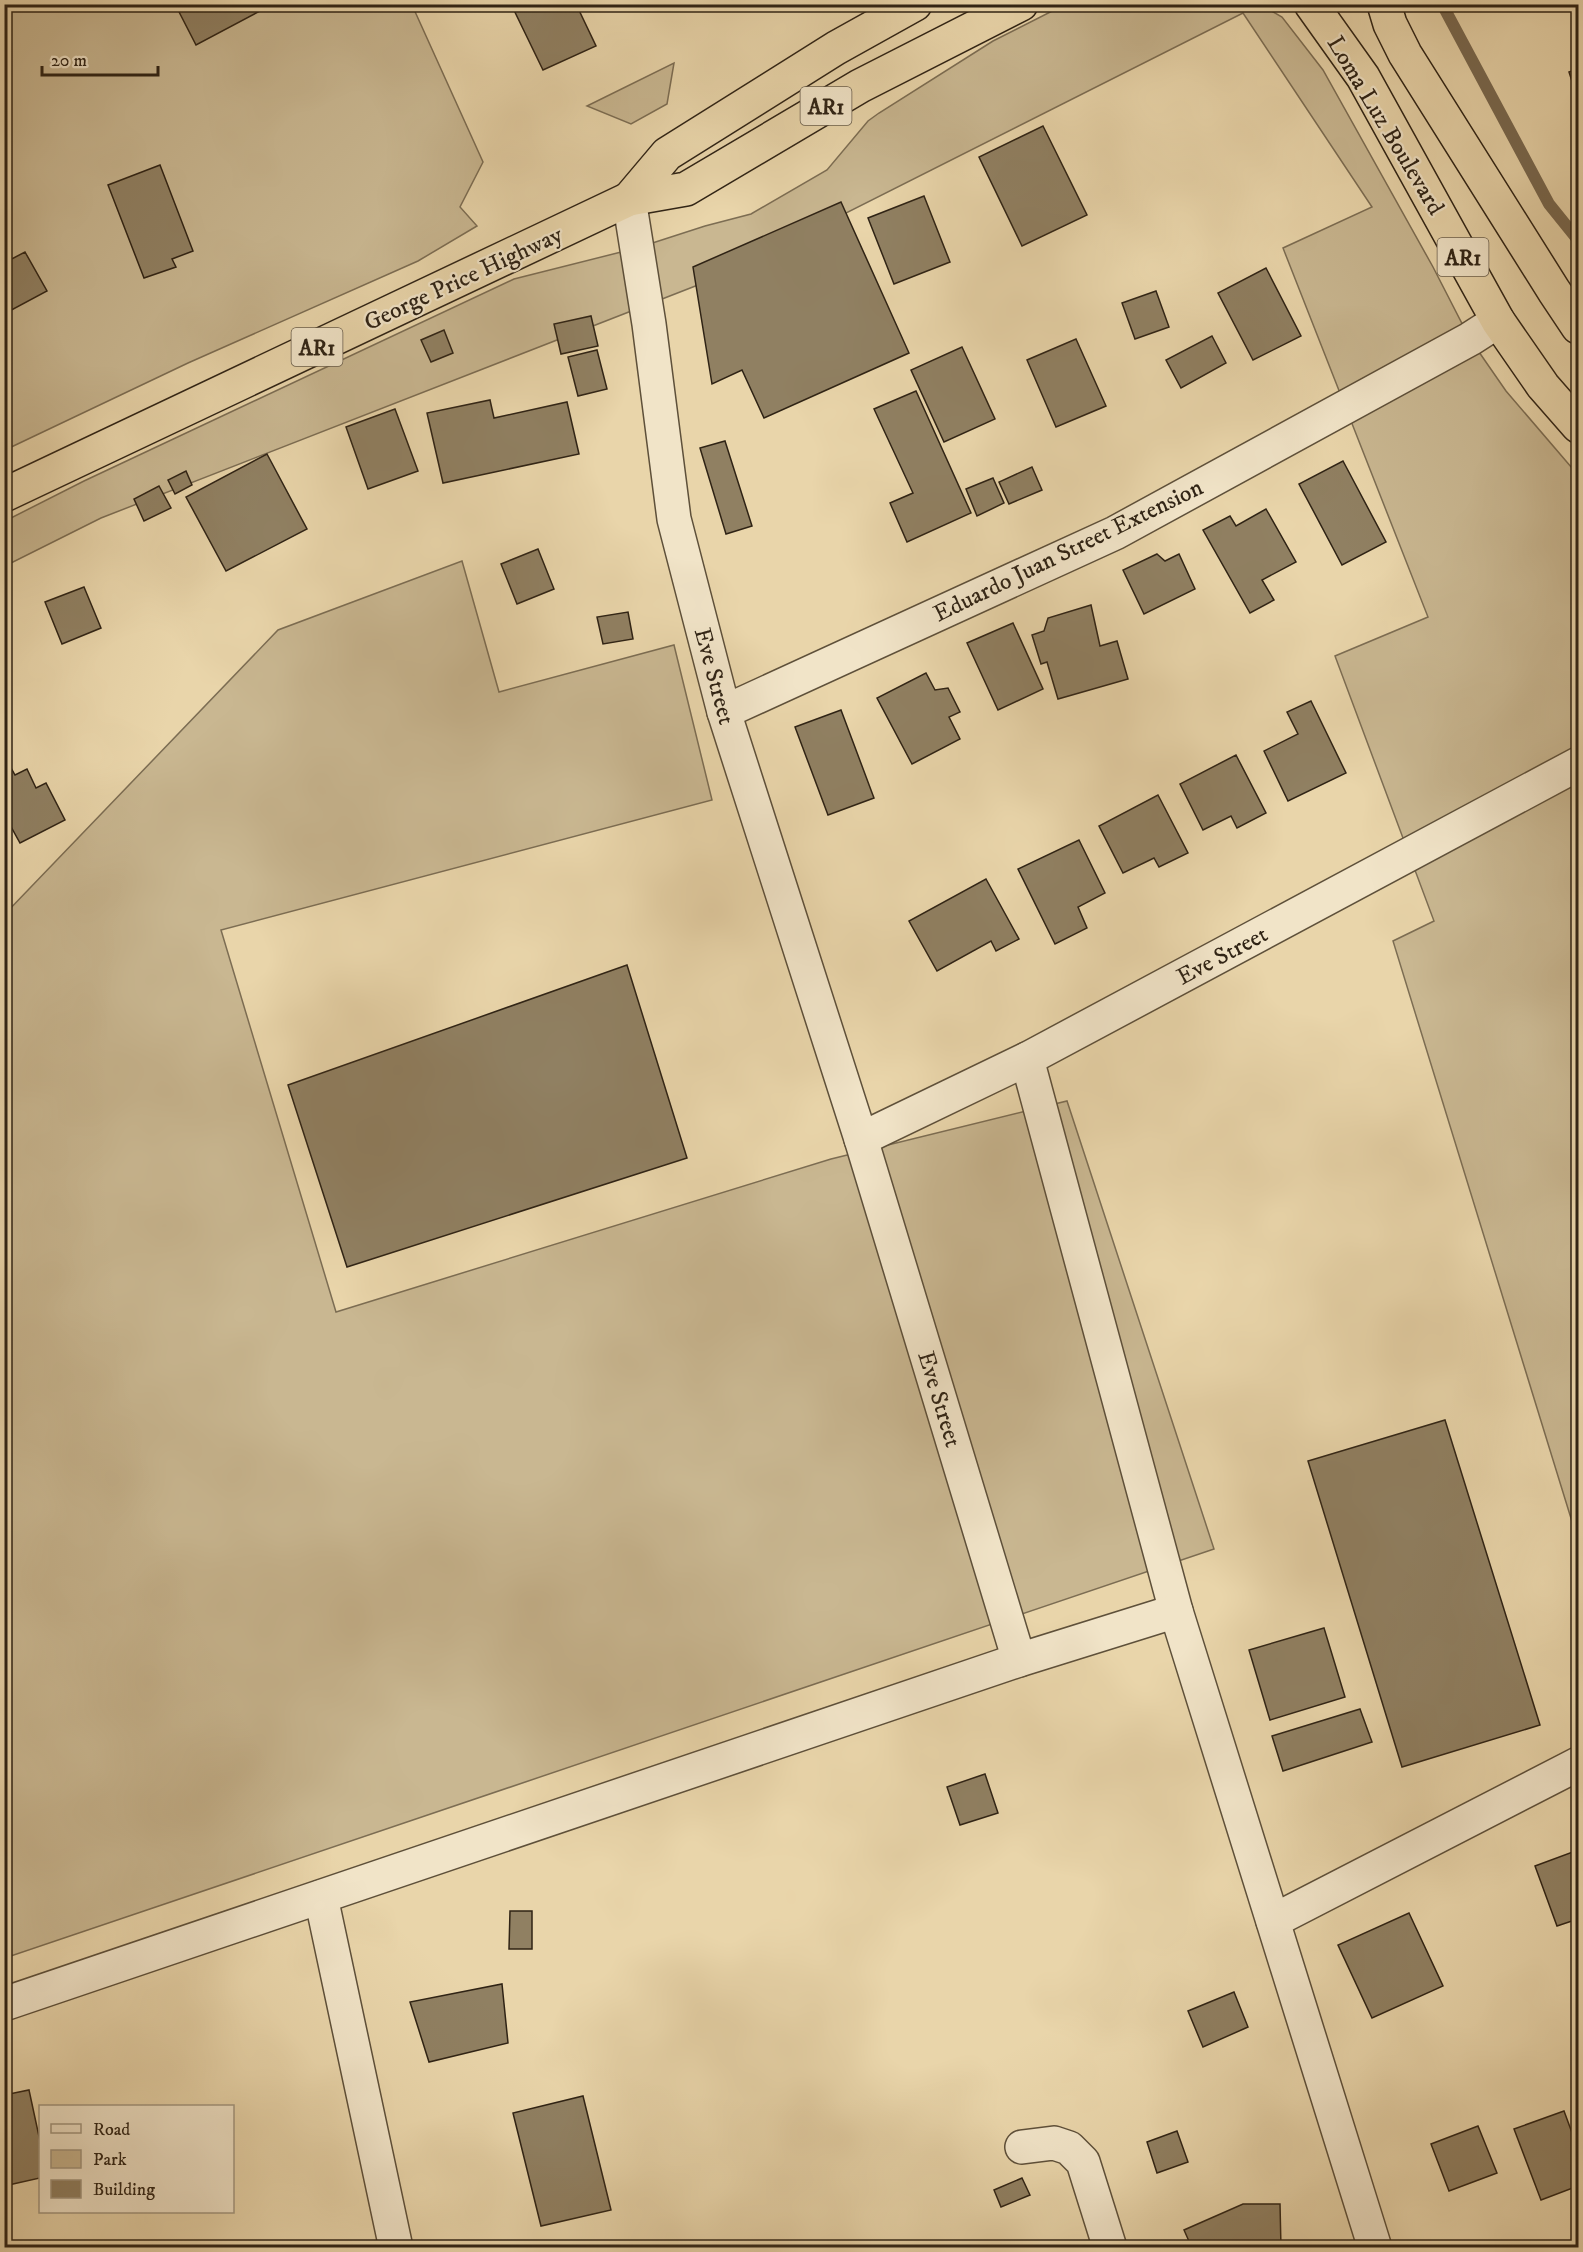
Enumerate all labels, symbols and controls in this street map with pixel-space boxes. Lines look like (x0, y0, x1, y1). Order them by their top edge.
street label: Loma Luz Boulevard (1320, 30, 1451, 221)
scale bar (42, 39, 158, 77)
text: 20 m (51, 50, 87, 72)
road number: AR1 (800, 87, 852, 125)
street label: George Price Highway (359, 219, 568, 338)
road number: AR1 (1438, 238, 1488, 276)
road number: AR1 (292, 328, 342, 366)
street label: Eduardo Juan Street Extension (929, 472, 1209, 629)
street label: Eve Street (687, 625, 741, 728)
street label: Eve Street (1172, 919, 1273, 992)
street label: Eve Street (910, 1348, 968, 1451)
legend (39, 2105, 234, 2213)
text: Road (93, 2119, 130, 2141)
text: Park (93, 2149, 127, 2171)
text: Building (93, 2179, 155, 2201)

